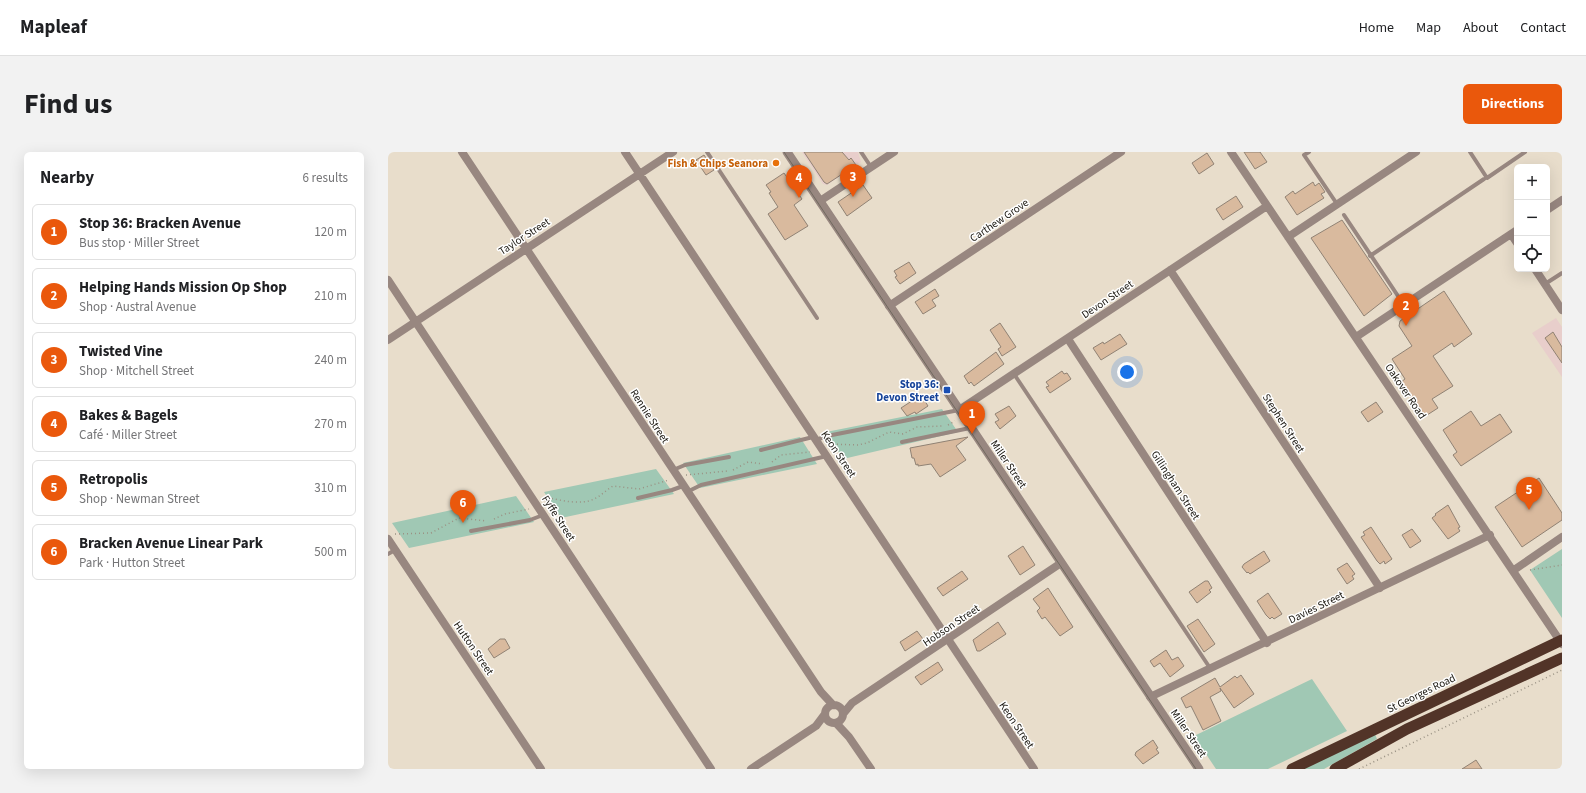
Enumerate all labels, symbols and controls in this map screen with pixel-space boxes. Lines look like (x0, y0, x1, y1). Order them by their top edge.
text: Mapleaf (20, 14, 87, 41)
text: Home (1359, 18, 1394, 38)
text: Map (1416, 18, 1441, 38)
text: About (1463, 18, 1498, 38)
text: Contact (1520, 18, 1566, 38)
text: Find us (24, 84, 112, 124)
button: Directions (1463, 84, 1562, 124)
place label: Fish & Chips Seanora (668, 156, 768, 171)
marker: Fish & Chips Seanora (771, 158, 781, 168)
pin: 3 (840, 164, 866, 197)
map controls (1514, 164, 1550, 272)
button: + (1514, 164, 1550, 200)
pin: 4 (786, 165, 812, 198)
text: Nearby (40, 166, 94, 190)
text: 6 results (303, 169, 348, 187)
street label: Carthew Grove (967, 195, 1032, 246)
button: − (1514, 200, 1550, 236)
text: Stop 36: Bracken Avenue (79, 213, 241, 234)
street label: Taylor Street (496, 214, 553, 259)
text: 1 (51, 223, 57, 241)
text: 120 m (314, 223, 347, 241)
text: Bus stop · Miller Street (79, 234, 199, 252)
button: locate (1514, 236, 1550, 272)
text: Helping Hands Mission Op Shop (79, 277, 287, 298)
street label: Devon Street (1079, 277, 1136, 322)
text: 2 (51, 287, 57, 305)
text: 210 m (314, 287, 347, 305)
pin: 2 (1393, 293, 1419, 326)
text: Shop · Austral Avenue (79, 298, 196, 316)
text: Twisted Vine (79, 341, 163, 362)
text: 3 (51, 351, 57, 369)
text: 240 m (314, 351, 347, 369)
street label: Oakover Road (1381, 360, 1430, 422)
text: Shop · Mitchell Street (79, 362, 194, 380)
your location (1117, 362, 1137, 382)
place label: Stop 36: Devon Street (876, 377, 940, 405)
marker: Stop 36: Devon Street (942, 385, 952, 395)
street label: Rennie Street (627, 386, 673, 446)
street label: Stephen Street (1259, 391, 1309, 456)
pin: 1 (959, 401, 985, 434)
text: Bakes & Bagels (79, 405, 178, 426)
text: 4 (51, 415, 57, 433)
text: 270 m (314, 415, 347, 433)
text: Café · Miller Street (79, 426, 177, 444)
street label: Keon Street (817, 428, 860, 481)
street label: Miller Street (987, 437, 1030, 492)
street label: Gillingham Street (1148, 448, 1204, 523)
text: Retropolis (79, 469, 148, 490)
pin: 5 (1516, 477, 1542, 510)
text: 5 (51, 479, 57, 497)
text: 310 m (314, 479, 347, 497)
text: Shop · Newman Street (79, 490, 200, 508)
pin: 6 (450, 490, 476, 523)
street label: Fyffe Street (538, 492, 579, 544)
text: Bracken Avenue Linear Park (79, 533, 263, 554)
text: 6 (51, 543, 57, 561)
text: 500 m (314, 543, 347, 561)
text: Park · Hutton Street (79, 554, 185, 572)
street label: Davies Street (1286, 587, 1347, 627)
street label: Hobson Street (920, 601, 983, 650)
street label: Hutton Street (450, 618, 497, 678)
street label: St Georges Road (1384, 670, 1458, 717)
street label: Keon Street (995, 699, 1038, 752)
street label: Miller Street (1167, 706, 1210, 761)

